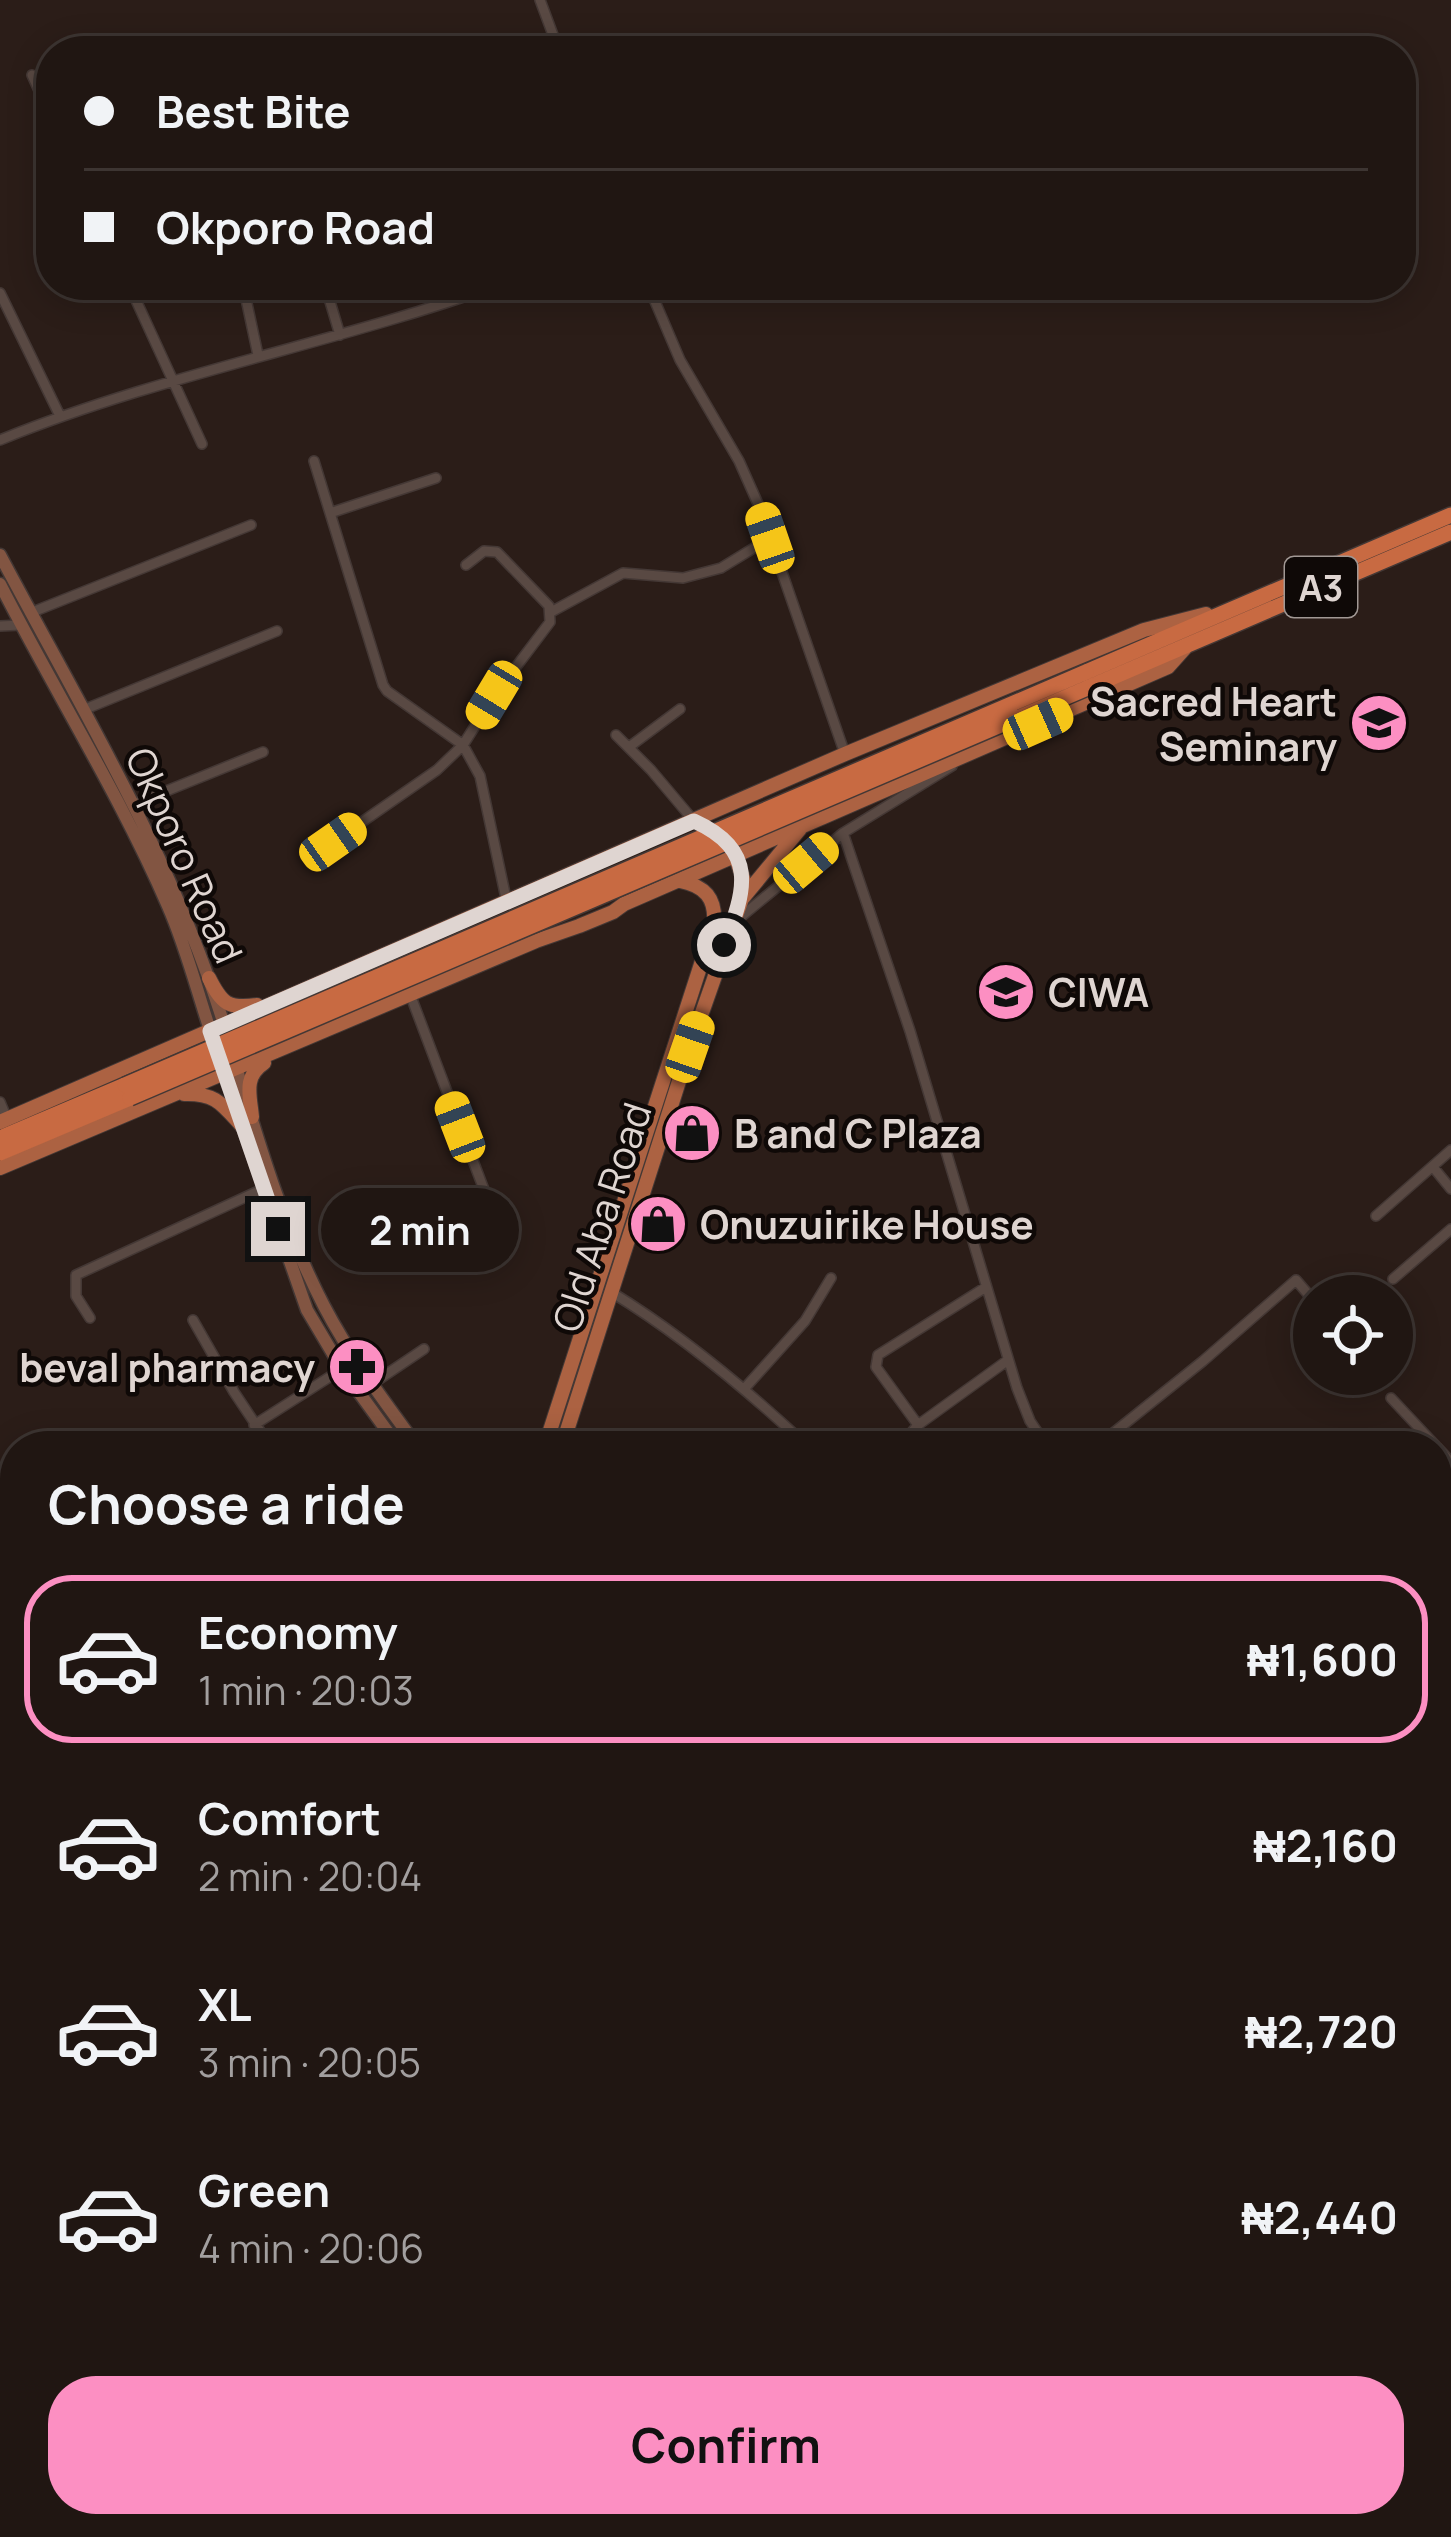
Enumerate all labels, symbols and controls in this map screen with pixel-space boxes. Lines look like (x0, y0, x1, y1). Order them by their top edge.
text: Best Bite (156, 80, 351, 142)
text: Okporo Road (156, 196, 435, 258)
car (741, 498, 799, 578)
road number: A3 (1285, 557, 1357, 617)
car (460, 655, 528, 735)
place label: Sacred Heart Seminary (1090, 674, 1337, 773)
school or university icon: Sacred Heart Seminary (1348, 692, 1410, 754)
car (998, 693, 1078, 755)
street label: Okporo Road (113, 739, 257, 971)
car (293, 807, 373, 877)
car (767, 826, 845, 900)
route start (697, 918, 751, 972)
school or university icon: CIWA (975, 961, 1037, 1023)
place label: CIWA (1048, 965, 1149, 1019)
car (661, 1007, 719, 1087)
car (430, 1087, 490, 1167)
street label: Old Aba Road (539, 1096, 663, 1338)
shop icon: B and C Plaza (661, 1102, 723, 1164)
place label: B and C Plaza (734, 1106, 982, 1160)
callout: 2 min (320, 1187, 518, 1271)
shop icon: Onuzuirike House (627, 1193, 689, 1255)
place label: Onuzuirike House (700, 1197, 1034, 1251)
route end (251, 1202, 305, 1256)
text: 2 min (369, 1203, 471, 1257)
map controls (1293, 1275, 1413, 1395)
button: locate (1293, 1275, 1413, 1395)
pharmacy icon: beval pharmacy (326, 1336, 388, 1398)
place label: beval pharmacy (19, 1340, 315, 1394)
text: Choose a ride (48, 1466, 405, 1540)
text: Economy (198, 1601, 398, 1663)
icon: car (54, 1605, 162, 1713)
text: ₦1,600 (1247, 1628, 1398, 1690)
text: 1 min · 20:03 (198, 1663, 414, 1717)
text: Comfort (198, 1787, 381, 1849)
icon: car (54, 1791, 162, 1899)
text: ₦2,160 (1253, 1814, 1398, 1876)
text: 2 min · 20:04 (198, 1849, 422, 1903)
text: XL (198, 1973, 252, 2035)
icon: car (54, 1977, 162, 2085)
text: ₦2,720 (1245, 2000, 1398, 2062)
text: 3 min · 20:05 (198, 2035, 421, 2089)
text: Green (198, 2159, 330, 2221)
icon: car (54, 2163, 162, 2271)
text: ₦2,440 (1241, 2186, 1398, 2248)
text: 4 min · 20:06 (198, 2221, 424, 2275)
button: Confirm (48, 2376, 1404, 2514)

